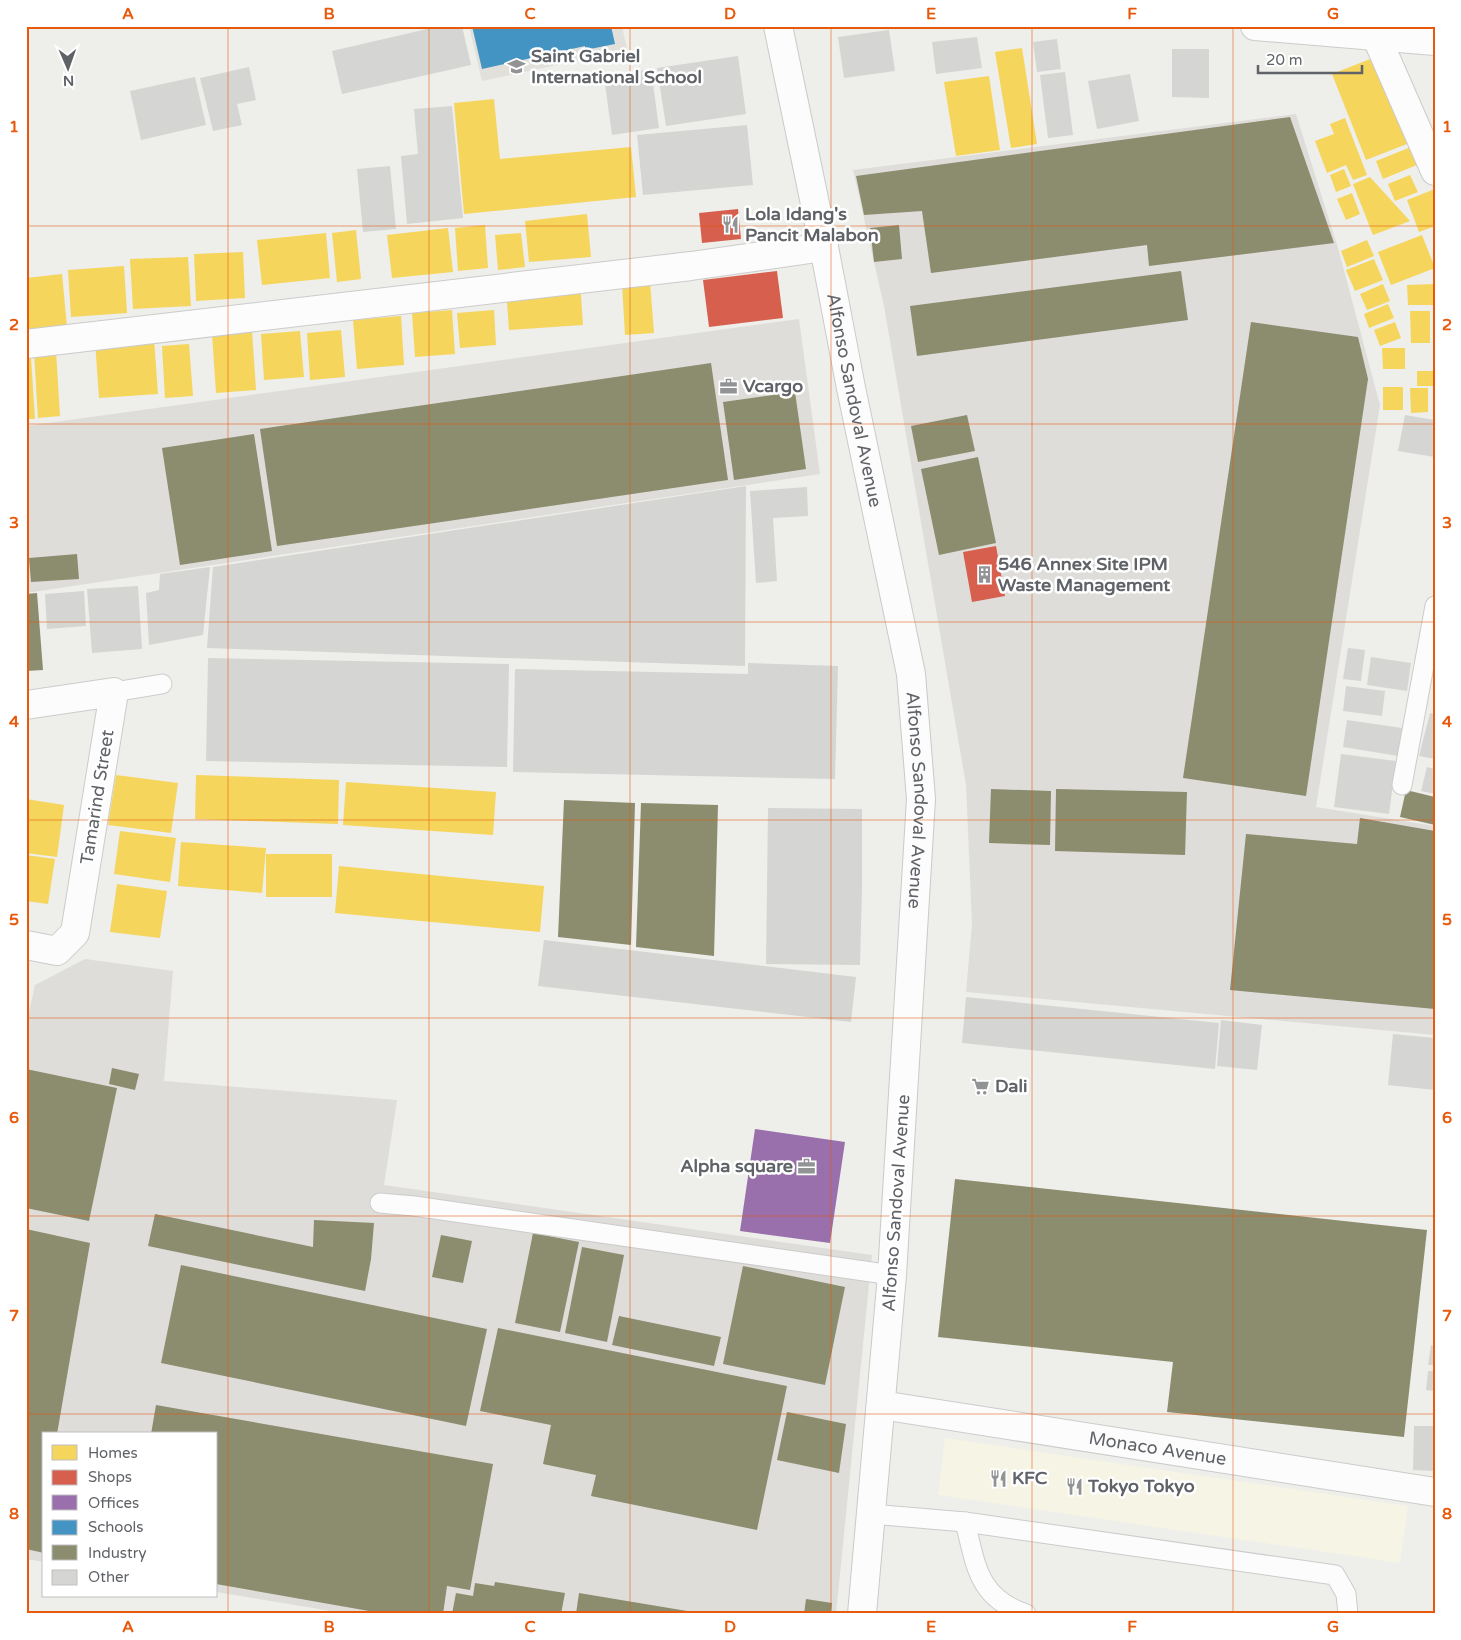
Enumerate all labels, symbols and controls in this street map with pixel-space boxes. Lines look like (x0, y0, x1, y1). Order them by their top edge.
text: A (122, 4, 134, 24)
text: B (323, 4, 335, 24)
text: C (524, 4, 536, 24)
text: D (724, 4, 736, 24)
text: E (926, 4, 936, 24)
text: F (1127, 4, 1137, 24)
text: G (1327, 4, 1339, 24)
north arrow (42, 42, 92, 92)
scale bar (1258, 42, 1362, 74)
place label: Saint Gabriel International School (531, 45, 702, 88)
text: 20 m (1266, 51, 1303, 69)
school or university icon: Saint Gabriel International School (507, 56, 527, 76)
text: N (63, 72, 74, 89)
text: 1 (9, 117, 19, 137)
text: 1 (1442, 117, 1452, 137)
place label: Lola Idang's Pancit Malabon (745, 203, 879, 246)
restaurant icon: Lola Idang's Pancit Malabon (721, 214, 741, 234)
street label: Alfonso Sandoval Avenue (822, 291, 887, 509)
text: 2 (9, 315, 19, 335)
text: 2 (1442, 315, 1452, 335)
place label: Vcargo (743, 375, 803, 397)
office icon: Vcargo (719, 376, 739, 396)
text: 3 (9, 513, 19, 533)
text: 3 (1442, 513, 1452, 533)
place label: 546 Annex Site IPM Waste Management (998, 553, 1170, 596)
building icon: 546 Annex Site IPM Waste Management (974, 564, 994, 584)
street label: Alfonso Sandoval Avenue (901, 691, 932, 910)
text: 4 (9, 712, 19, 732)
text: 4 (1442, 712, 1452, 732)
street label: Tamarind Street (75, 728, 119, 866)
text: 5 (9, 910, 19, 930)
text: 5 (1442, 910, 1452, 930)
place label: Dali (995, 1075, 1027, 1097)
supermarket icon: Dali (971, 1076, 991, 1096)
street label: Alfonso Sandoval Avenue (877, 1094, 915, 1312)
text: 6 (9, 1108, 19, 1128)
text: 6 (1442, 1108, 1452, 1128)
place label: Alpha square (680, 1155, 793, 1177)
office icon: Alpha square (797, 1156, 817, 1176)
text: 7 (9, 1306, 19, 1326)
text: 7 (1442, 1306, 1452, 1326)
street label: Monaco Avenue (1087, 1427, 1228, 1470)
legend (42, 1432, 218, 1598)
text: Homes (88, 1444, 138, 1462)
place label: KFC (1012, 1467, 1048, 1489)
text: Shops (88, 1468, 132, 1486)
restaurant icon: KFC (988, 1468, 1008, 1488)
place label: Tokyo Tokyo (1087, 1475, 1195, 1497)
restaurant icon: Tokyo Tokyo (1064, 1476, 1084, 1496)
text: Offices (88, 1494, 139, 1512)
text: 8 (9, 1504, 19, 1524)
text: 8 (1442, 1504, 1452, 1524)
text: Schools (88, 1518, 144, 1536)
text: Industry (88, 1544, 147, 1562)
text: Other (88, 1568, 130, 1586)
text: A (122, 1617, 134, 1637)
text: B (323, 1617, 335, 1637)
text: C (524, 1617, 536, 1637)
text: D (724, 1617, 736, 1637)
text: E (926, 1617, 936, 1637)
text: F (1127, 1617, 1137, 1637)
text: G (1327, 1617, 1339, 1637)

